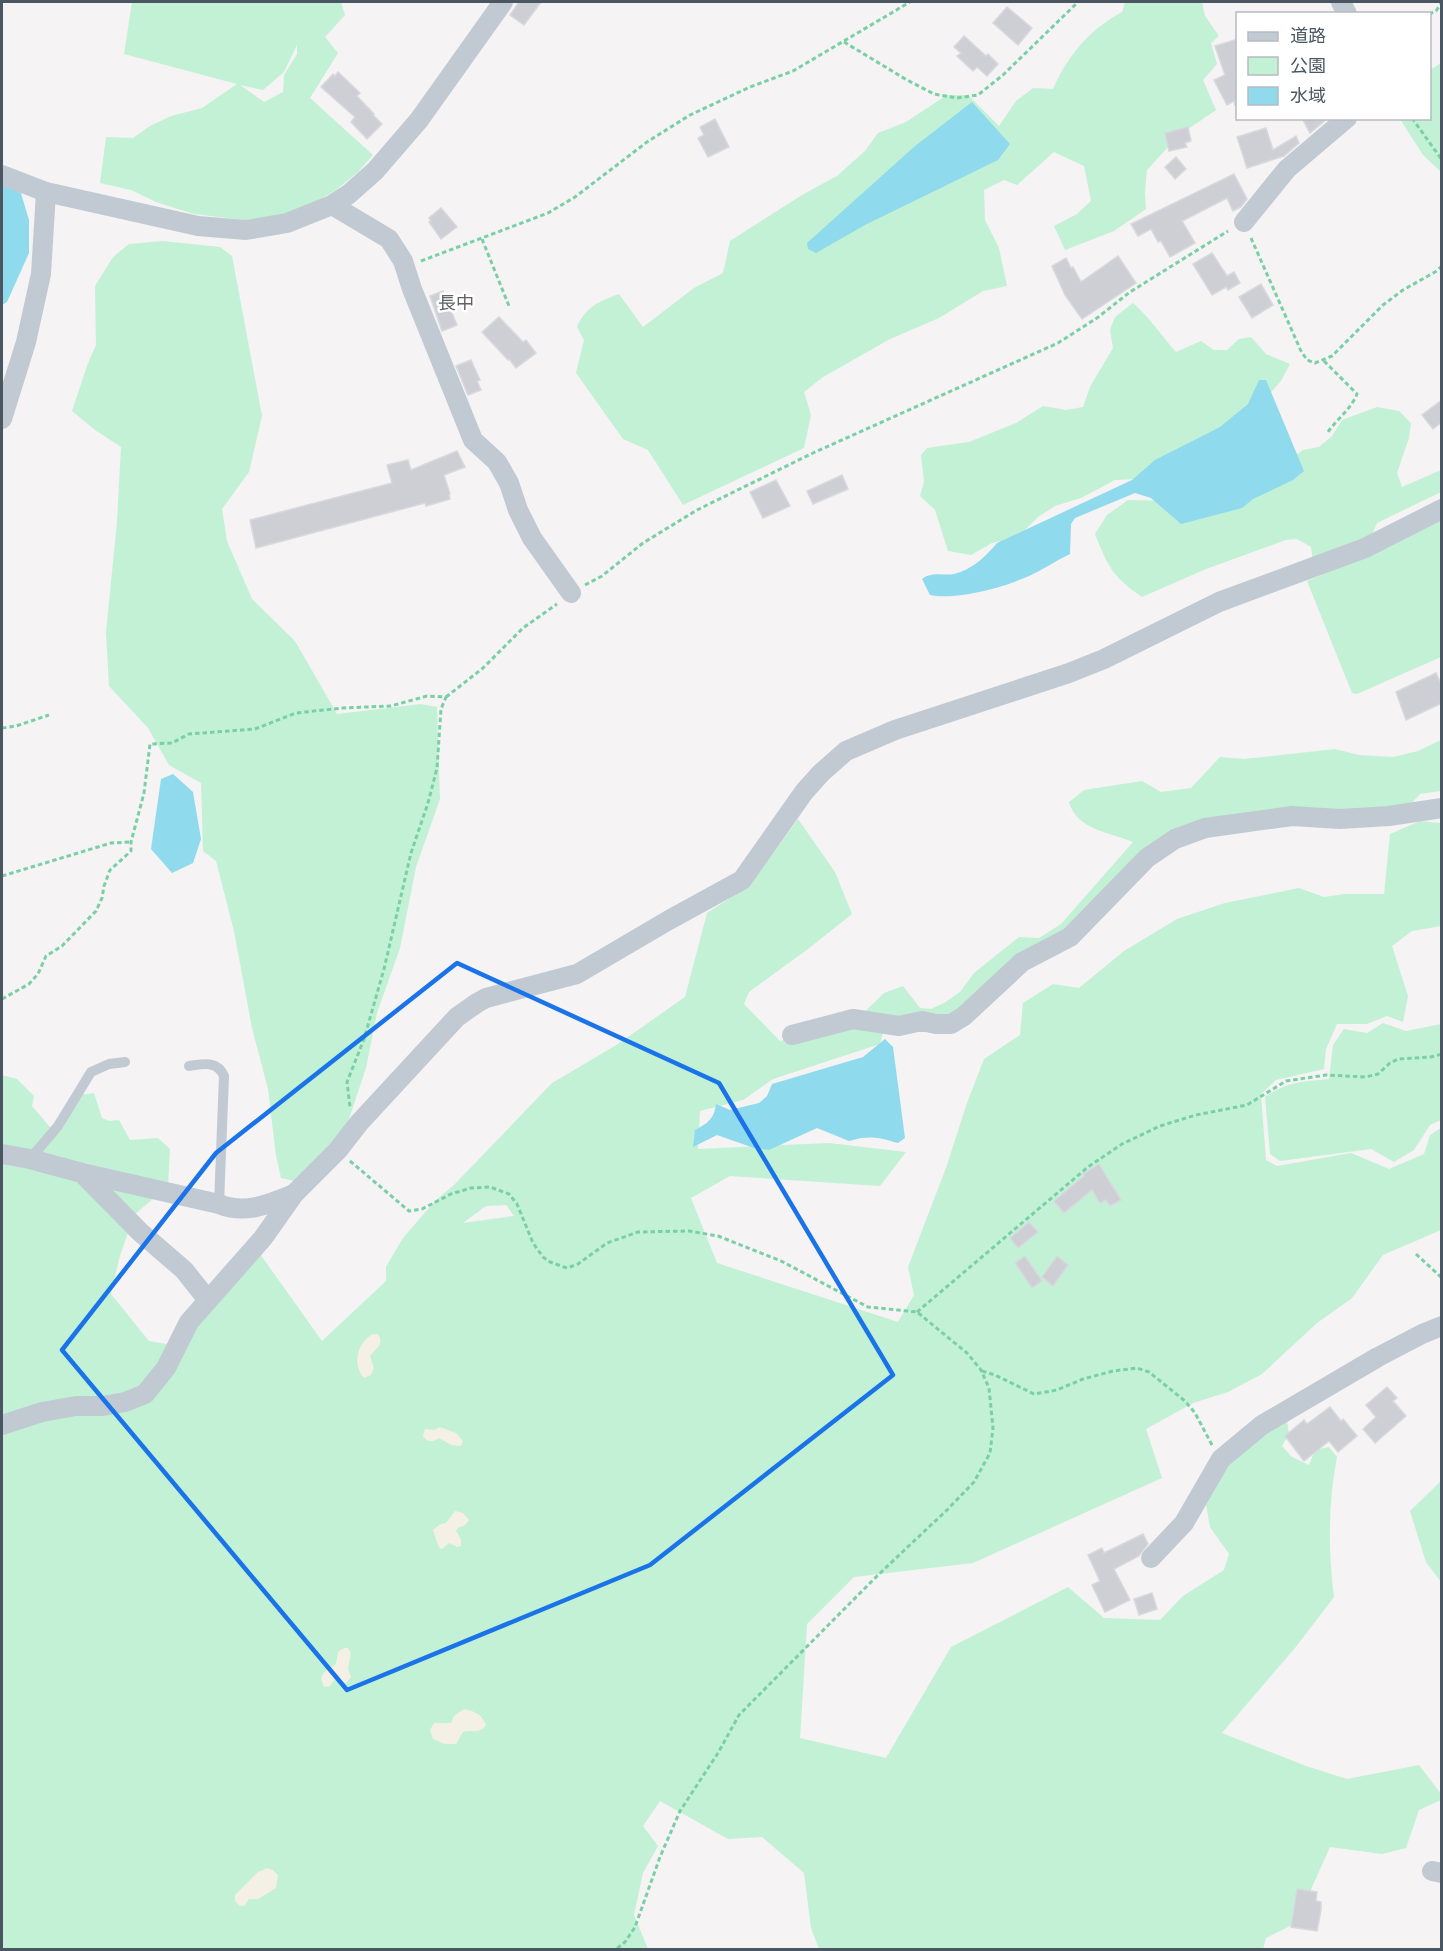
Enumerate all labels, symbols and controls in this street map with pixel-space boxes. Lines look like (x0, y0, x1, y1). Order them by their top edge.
legend (1236, 12, 1431, 120)
text: 道路 (1290, 23, 1326, 49)
text: 公園 (1290, 53, 1326, 79)
text: 水域 (1290, 83, 1326, 109)
district label: 長中 (438, 290, 474, 316)

